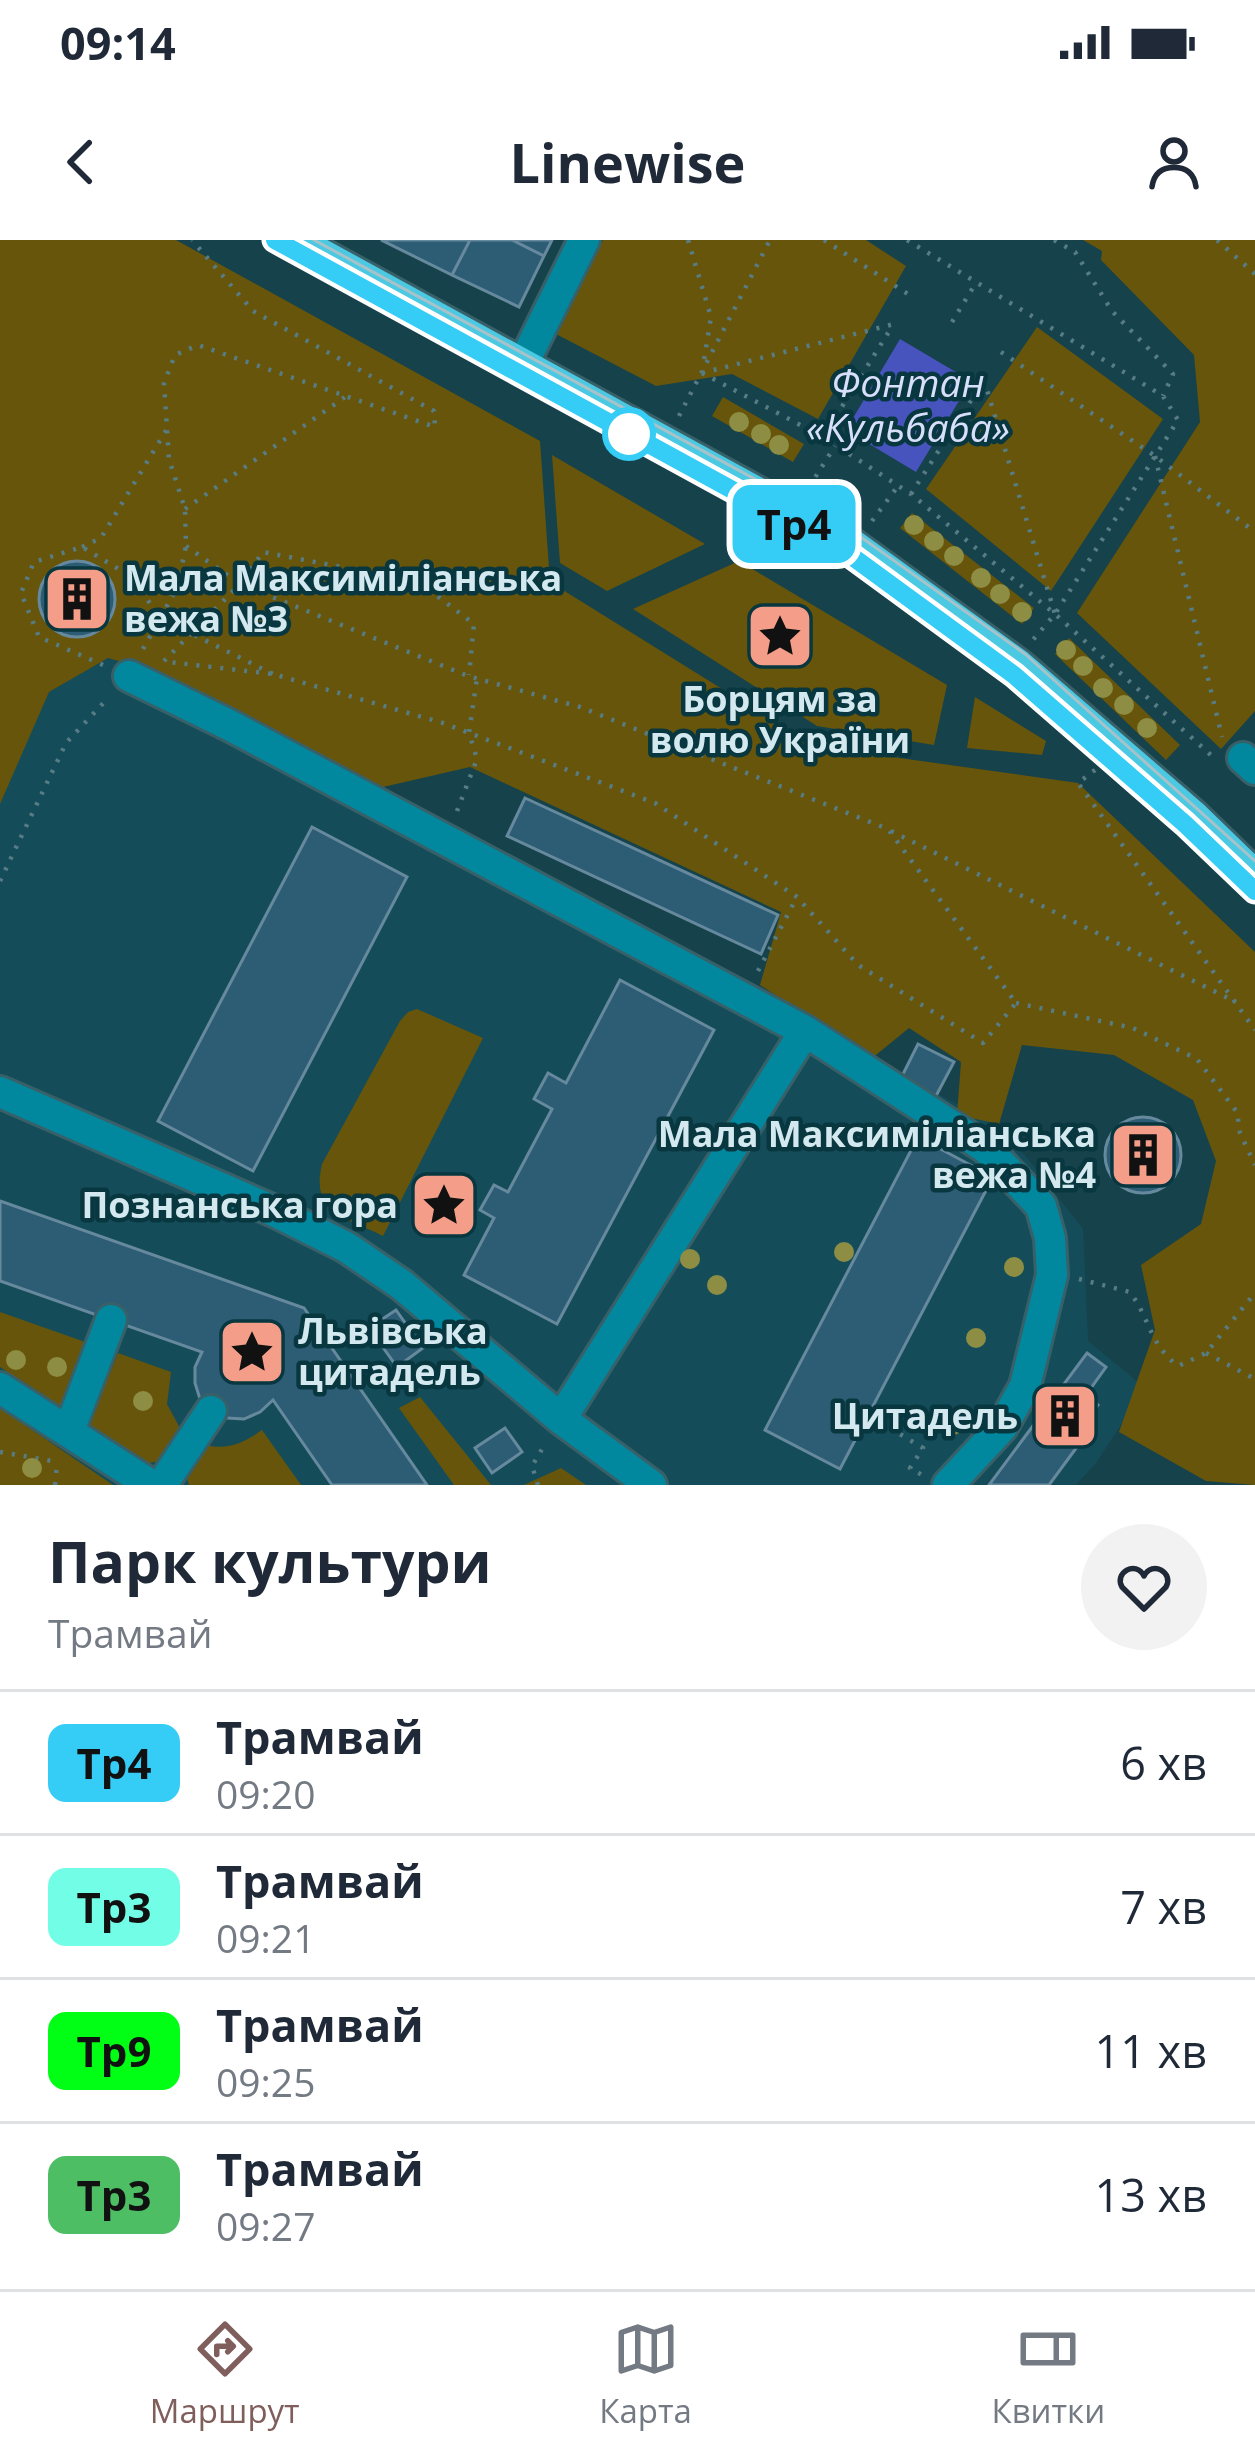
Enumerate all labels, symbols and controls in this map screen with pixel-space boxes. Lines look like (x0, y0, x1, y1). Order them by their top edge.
text: 09:14 (60, 12, 176, 73)
text: Linewise (510, 125, 745, 199)
icon: back (48, 129, 114, 195)
icon: person (1141, 129, 1207, 195)
water label: Фонтан «Кульбаба» (806, 355, 1010, 453)
unlabelled marker (604, 409, 654, 459)
line badge: Тр4 (725, 485, 863, 563)
text: Тр4 (757, 495, 831, 552)
place label: Мала Максиміліанська вежа №3 (124, 553, 562, 643)
building icon: Мала Максиміліанська вежа №3 (42, 564, 112, 634)
place icon: Борцям за волю України (745, 601, 815, 671)
place label: Борцям за волю України (650, 674, 910, 764)
place label: Мала Максиміліанська вежа №4 (658, 1109, 1096, 1199)
building icon: Мала Максиміліанська вежа №4 (1108, 1120, 1178, 1190)
place icon: Познанська гора (409, 1170, 479, 1240)
place label: Познанська гора (81, 1180, 398, 1229)
place label: Львівська цитадель (298, 1306, 488, 1396)
place icon: Львівська цитадель (217, 1317, 287, 1387)
building icon: Цитадель (1030, 1381, 1100, 1451)
place label: Цитадель (832, 1391, 1018, 1440)
text: Парк культури (48, 1522, 492, 1600)
button: heart (1081, 1524, 1207, 1650)
text: Трамвай (48, 1606, 212, 1659)
text: Трамвай (216, 1706, 424, 1767)
text: 6 хв (1120, 1732, 1207, 1793)
text: Тр4 (77, 1734, 151, 1791)
text: 09:20 (216, 1767, 315, 1820)
text: Трамвай (216, 1850, 424, 1911)
text: 7 хв (1120, 1876, 1207, 1937)
text: Тр3 (77, 1878, 151, 1935)
text: 09:21 (216, 1911, 315, 1964)
text: Трамвай (216, 1994, 424, 2055)
text: 11 хв (1094, 2020, 1207, 2081)
text: Тр9 (77, 2022, 151, 2079)
text: 09:25 (216, 2055, 315, 2108)
text: Трамвай (216, 2138, 424, 2199)
text: 13 хв (1094, 2164, 1207, 2225)
text: Тр3 (77, 2166, 151, 2223)
text: 09:27 (216, 2199, 315, 2252)
tab: Маршрут (150, 2316, 300, 2433)
tab: Карта (599, 2316, 692, 2433)
tab: Квитки (992, 2316, 1105, 2433)

